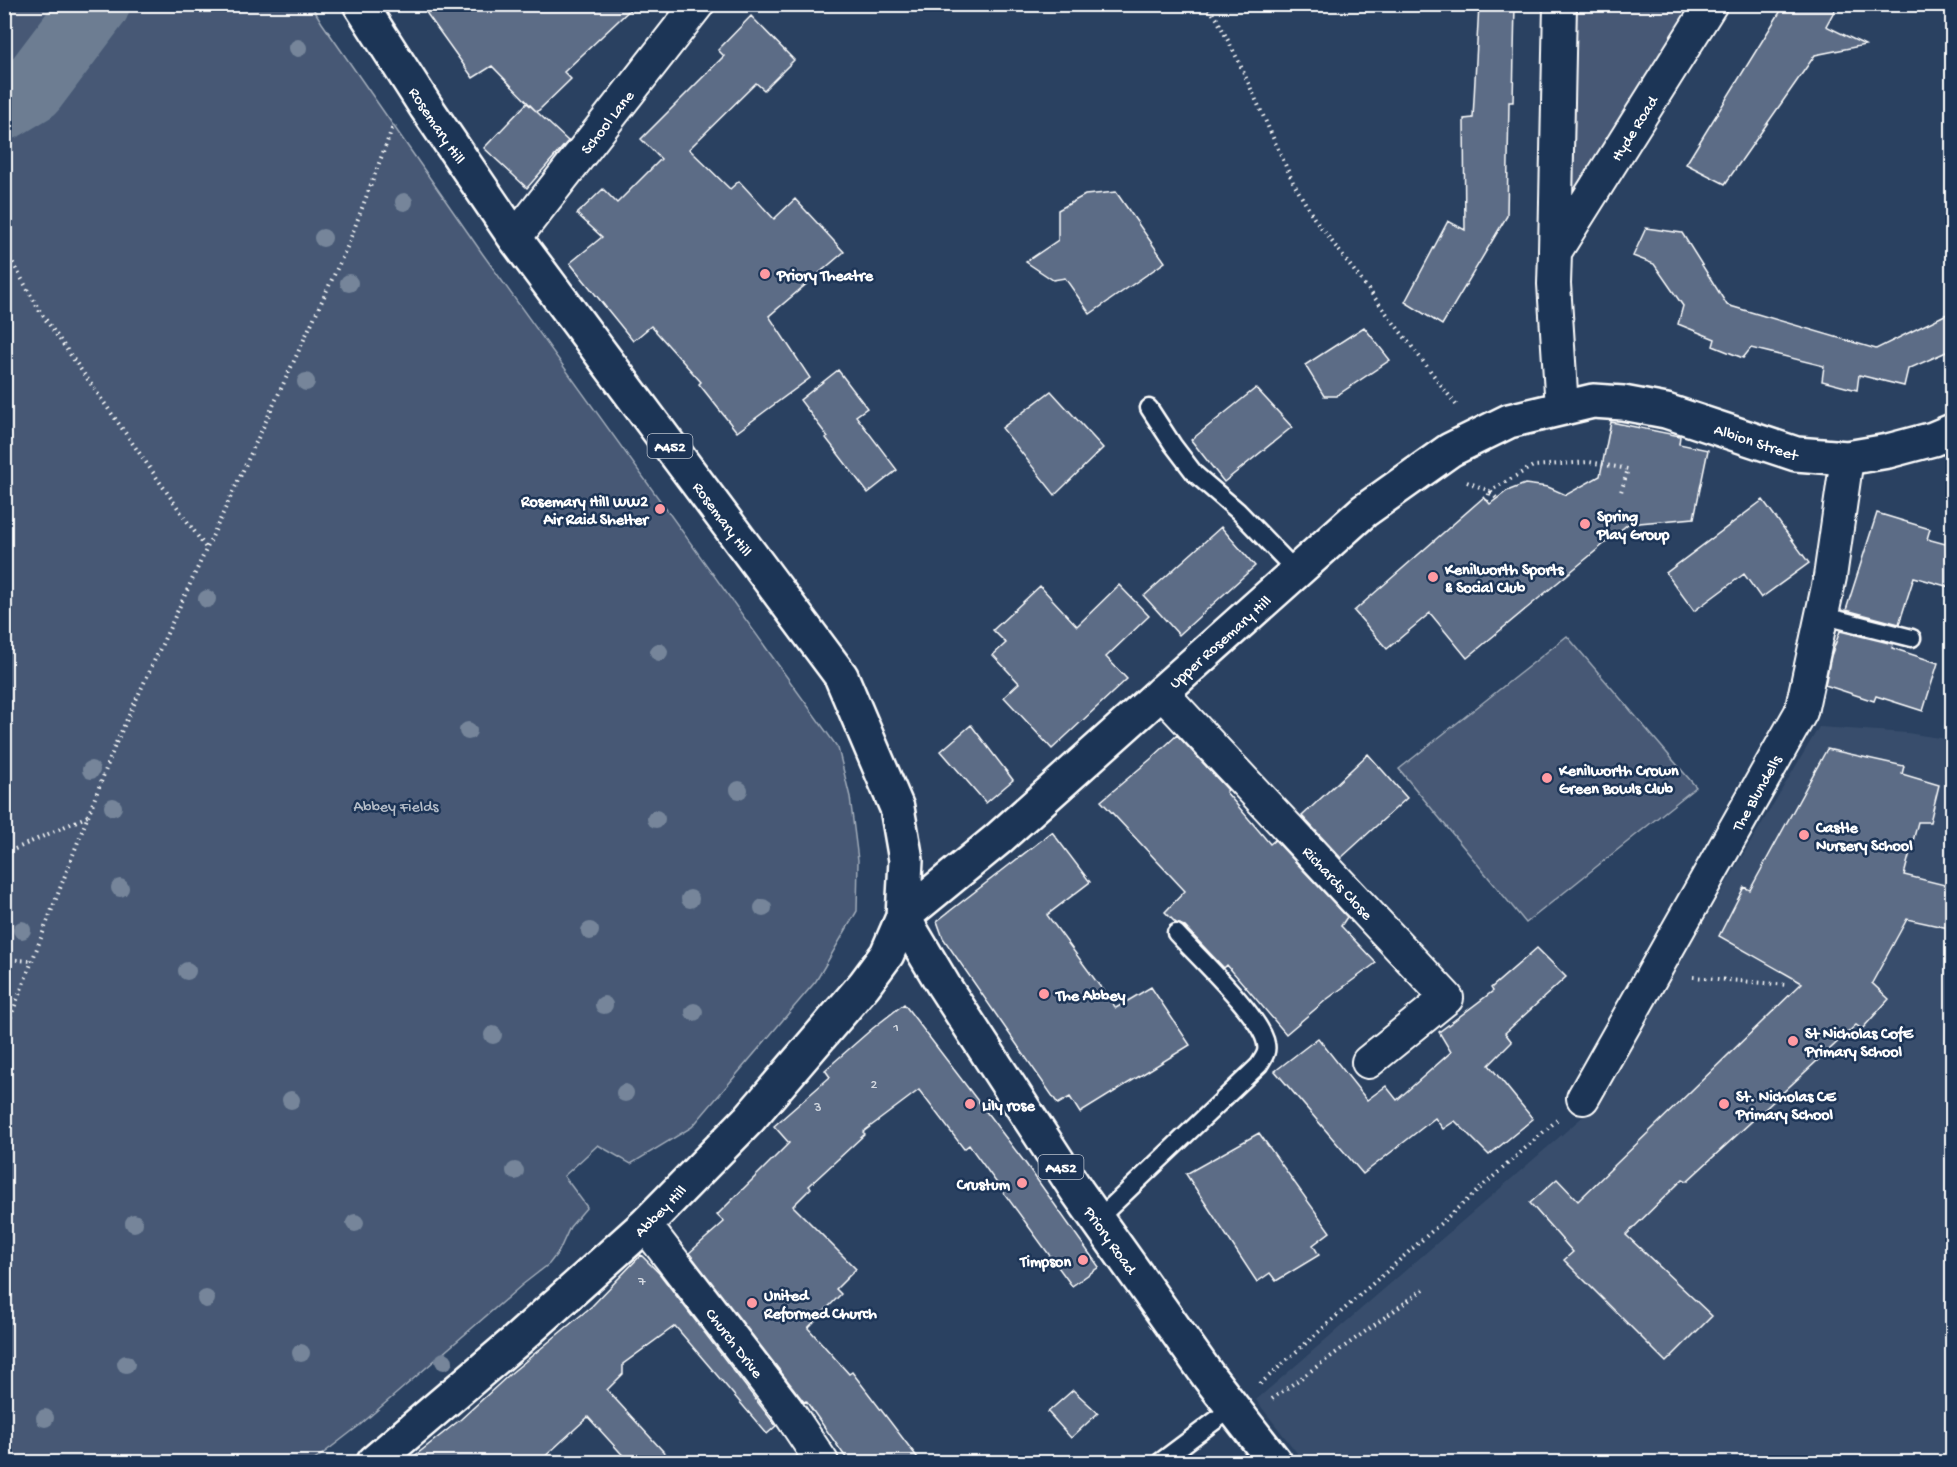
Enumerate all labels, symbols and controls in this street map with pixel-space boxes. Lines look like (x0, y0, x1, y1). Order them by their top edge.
street label: Rosemary Hill (403, 85, 468, 169)
street label: School Lane (578, 87, 640, 159)
street label: Hyde Road (1608, 92, 1665, 166)
marker: Priory Theatre (758, 267, 772, 281)
place label: Priory Theatre (776, 268, 874, 287)
street label: Albion Street (1711, 422, 1801, 467)
road number: A452 (648, 434, 692, 458)
street label: Rosemary Hill (687, 479, 755, 561)
place label: Rosemary Hill WW2 Air Raid Shelter (520, 494, 650, 531)
marker: Rosemary Hill WW2 Air Raid Shelter (653, 502, 667, 516)
place label: Spring Play Group (1596, 509, 1669, 546)
marker: Spring Play Group (1578, 517, 1592, 531)
place label: Kenilworth Sports & Social Club (1444, 562, 1565, 599)
marker: Kenilworth Sports & Social Club (1426, 570, 1440, 584)
street label: Upper Rosemary Hill (1167, 593, 1277, 694)
street label: The Blundells (1729, 752, 1788, 836)
place label: Kenilworth Crown Green Bowls Club (1558, 763, 1679, 800)
marker: Kenilworth Crown Green Bowls Club (1540, 771, 1554, 785)
park label: Abbey Fields (354, 799, 440, 818)
place label: Castle Nursery School (1815, 820, 1913, 857)
marker: Castle Nursery School (1797, 828, 1811, 842)
street label: Richards Close (1297, 843, 1376, 926)
marker: The Abbey (1037, 987, 1051, 1001)
place label: The Abbey (1054, 988, 1125, 1007)
house number: 1 (892, 1020, 899, 1037)
place label: St Nicholas CofE Primary School (1804, 1025, 1914, 1063)
marker: St Nicholas CofE Primary School (1786, 1034, 1800, 1048)
house number: 2 (871, 1077, 878, 1094)
place label: St. Nicholas CE Primary School (1735, 1089, 1837, 1126)
marker: Lily rose (963, 1097, 977, 1111)
marker: St. Nicholas CE Primary School (1717, 1097, 1731, 1111)
place label: Lily rose (982, 1098, 1035, 1117)
house number: 3 (813, 1100, 822, 1117)
road number: A452 (1038, 1155, 1084, 1179)
marker: Crustum (1015, 1176, 1029, 1190)
place label: Crustum (956, 1177, 1011, 1196)
street label: Abbey Hill (632, 1182, 692, 1243)
street label: Priory Road (1077, 1203, 1140, 1280)
marker: Timpson (1076, 1253, 1090, 1267)
place label: Timpson (1018, 1254, 1071, 1273)
house number: 7 (637, 1274, 646, 1291)
place label: United Reformed Church (763, 1288, 877, 1325)
marker: United Reformed Church (745, 1296, 759, 1310)
street label: Church Drive (700, 1306, 766, 1384)

